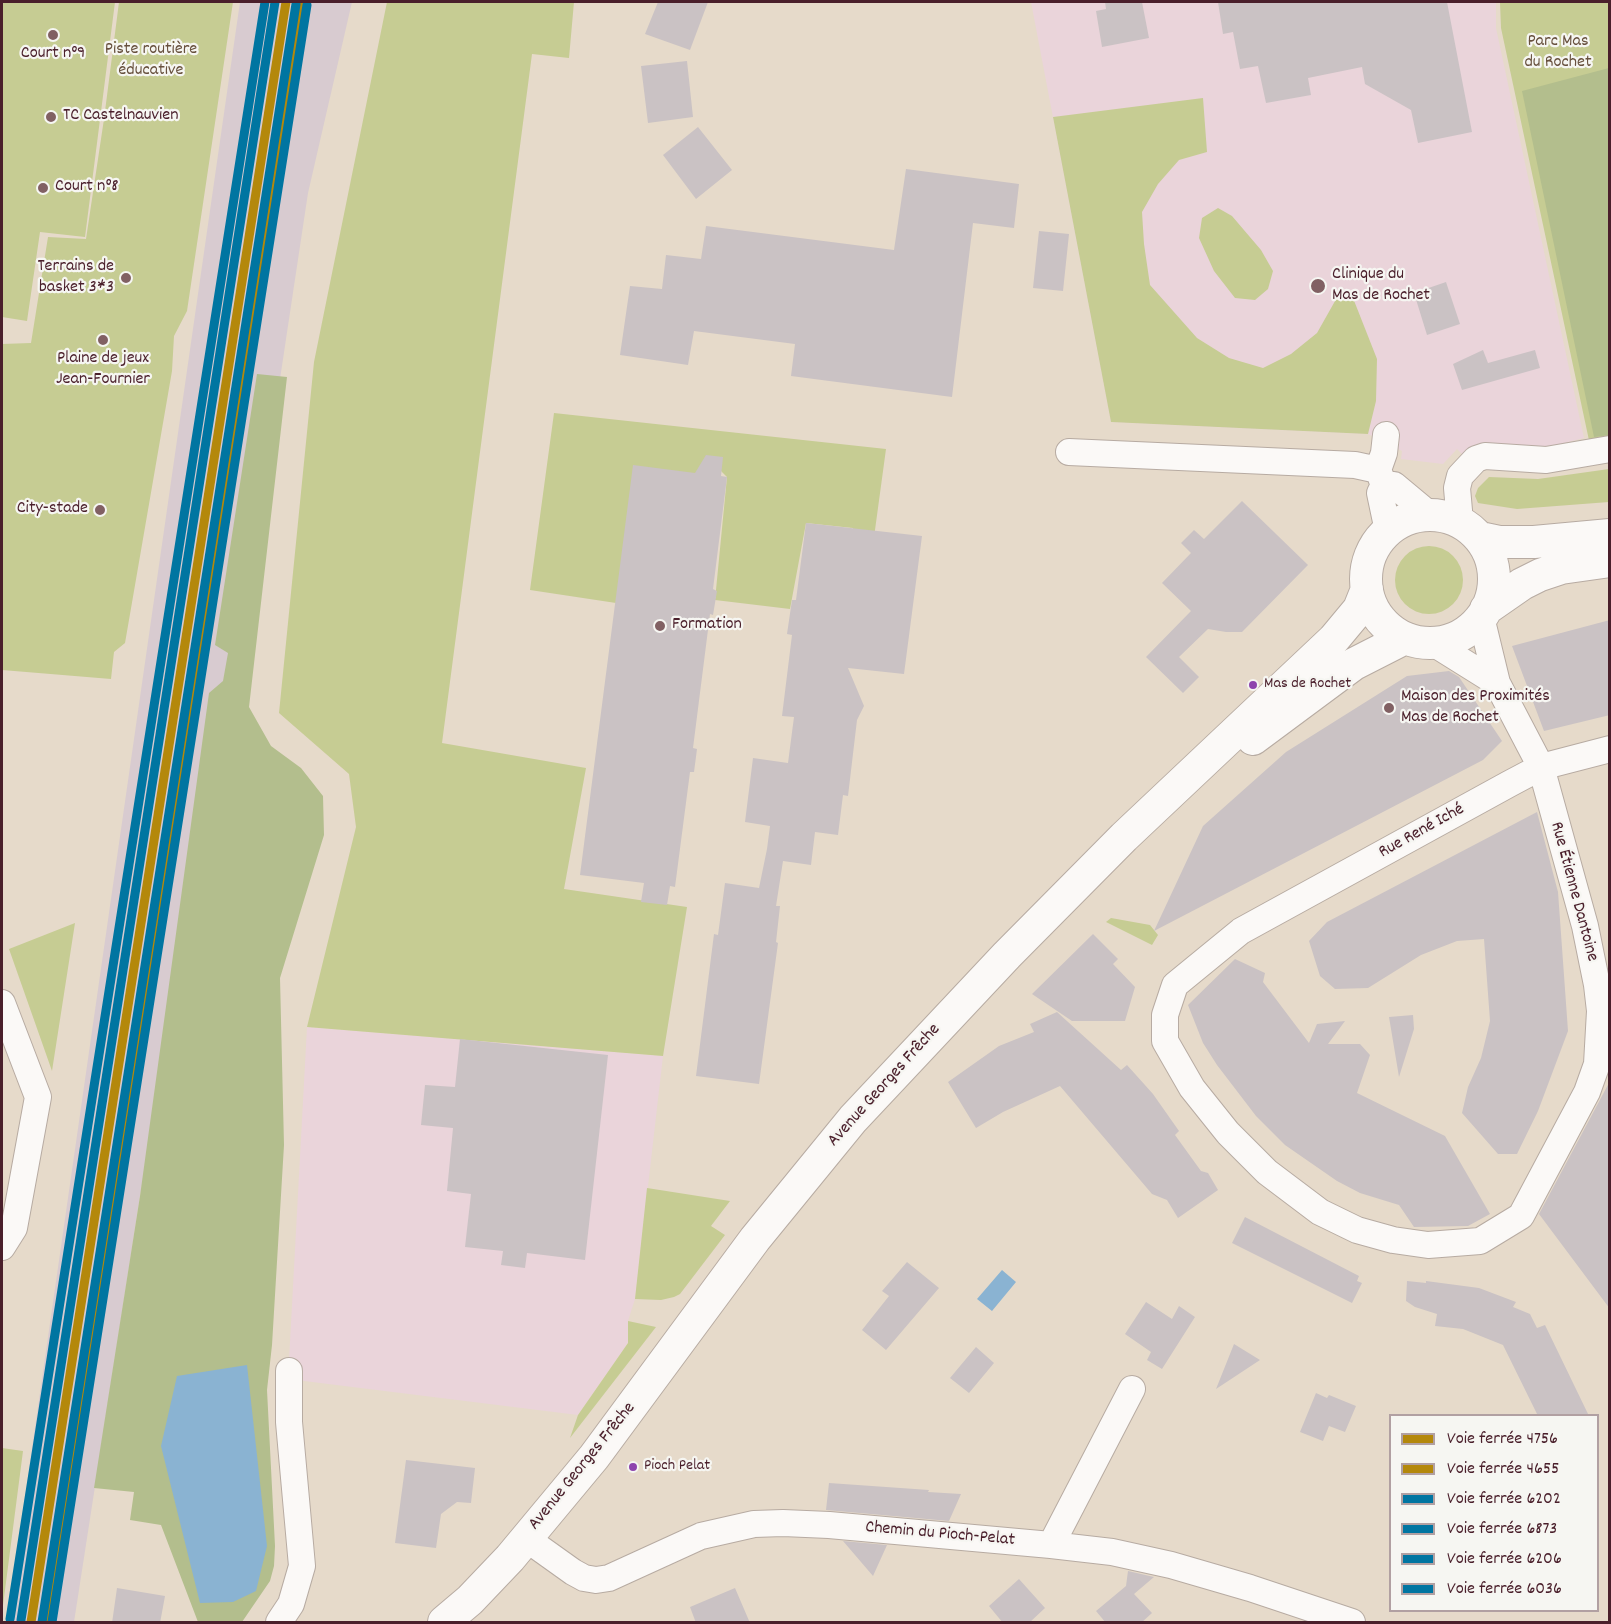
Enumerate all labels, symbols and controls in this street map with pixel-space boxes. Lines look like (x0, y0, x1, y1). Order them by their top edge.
marker: Court n°9 (46, 28, 60, 42)
park label: Parc Mas du Rochet (1524, 32, 1592, 74)
park label: Piste routière éducative (105, 40, 197, 82)
place label: Court n°9 (21, 44, 85, 66)
place label: TC Castelnauvien (63, 106, 179, 128)
marker: TC Castelnauvien (44, 110, 58, 124)
place label: Court n°8 (55, 177, 118, 199)
marker: Court n°8 (36, 181, 50, 195)
place label: Terrains de basket 3*3 (37, 257, 114, 300)
place label: Clinique du Mas de Rochet (1332, 265, 1430, 308)
marker: Terrains de basket 3*3 (119, 271, 133, 285)
marker: Clinique du Mas de Rochet (1309, 277, 1327, 295)
marker: Plaine de jeux Jean-Fournier (96, 333, 110, 347)
place label: Plaine de jeux Jean-Fournier (56, 349, 150, 392)
place label: City-stade (17, 499, 88, 521)
marker: City-stade (93, 503, 107, 517)
place label: Formation (672, 615, 742, 637)
marker: Formation (653, 619, 667, 633)
place label: Mas de Rochet (1264, 675, 1351, 695)
marker: Mas de Rochet (1247, 679, 1259, 691)
place label: Maison des Proximités Mas de Rochet (1401, 687, 1550, 730)
marker: Maison des Proximités Mas de Rochet (1382, 701, 1396, 715)
street label: Rue René Iché (1376, 800, 1468, 864)
street label: Rue Étienne Dantoine (1544, 820, 1602, 964)
street label: Avenue Georges Frêche (824, 1020, 946, 1152)
street label: Avenue Georges Frêche (525, 1399, 641, 1535)
legend (1389, 1414, 1599, 1612)
text: Voie ferrée 4756 (1447, 1427, 1558, 1452)
place label: Pioch Pelat (644, 1457, 710, 1477)
text: Voie ferrée 4655 (1447, 1457, 1559, 1482)
marker: Pioch Pelat (627, 1461, 639, 1473)
text: Voie ferrée 6202 (1447, 1487, 1561, 1512)
text: Voie ferrée 6873 (1447, 1517, 1557, 1542)
street label: Chemin du Pioch-Pelat (864, 1518, 1016, 1552)
text: Voie ferrée 6206 (1447, 1547, 1562, 1572)
text: Voie ferrée 6036 (1447, 1577, 1562, 1602)

